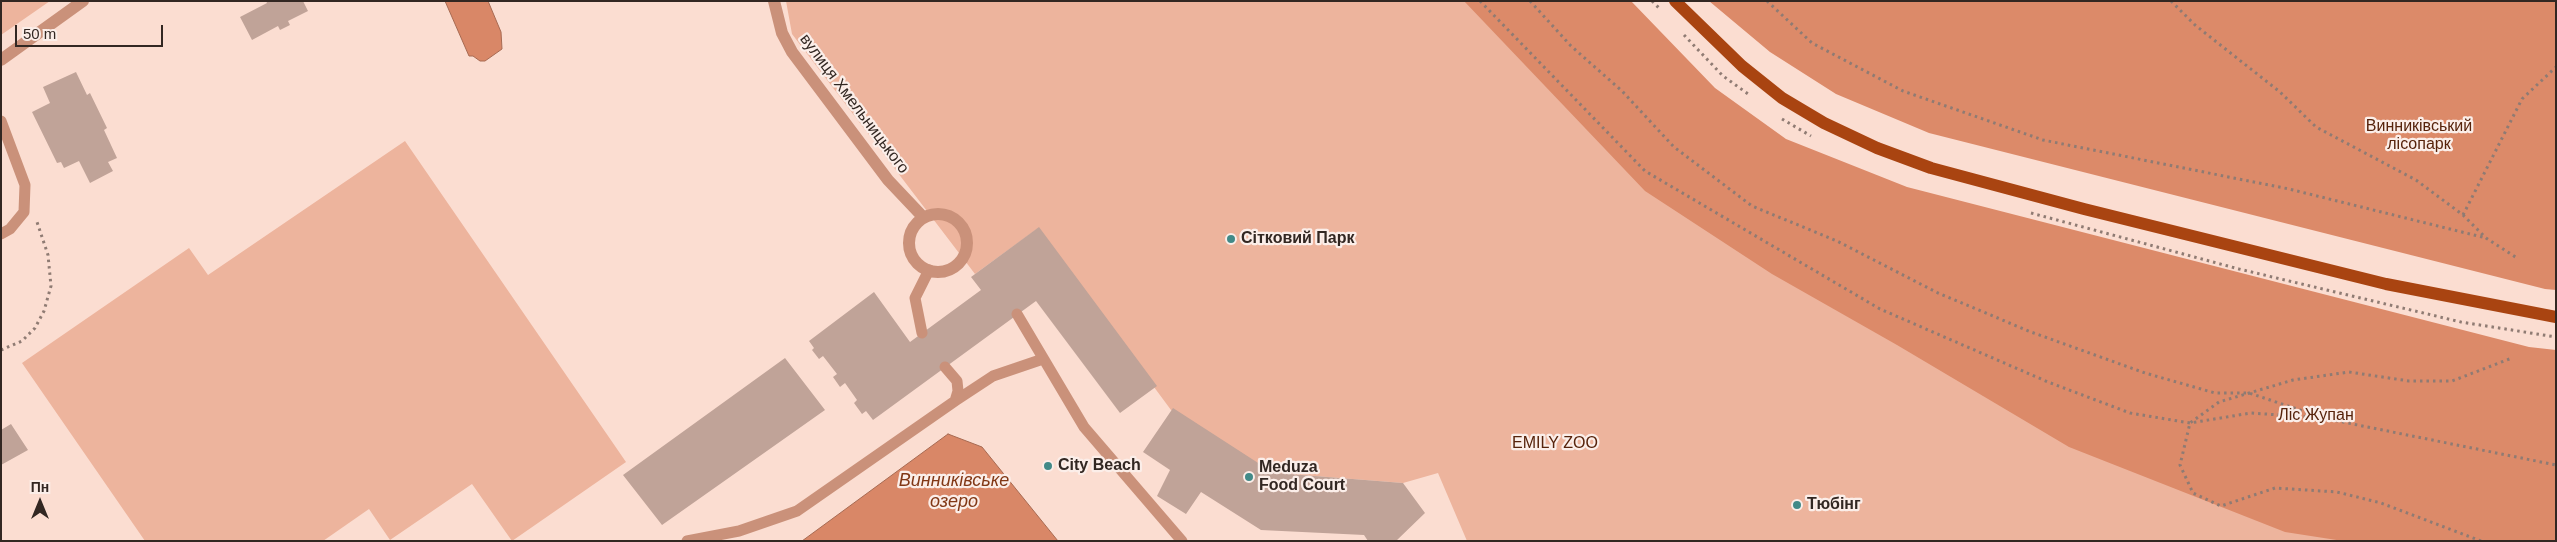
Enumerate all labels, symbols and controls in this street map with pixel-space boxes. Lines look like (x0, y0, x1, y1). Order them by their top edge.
scale bar (18, 15, 165, 47)
text: 50 m (23, 25, 56, 42)
street label: вулиця Хмельницького (795, 30, 913, 178)
park label: Винниківський лісопарк (2366, 117, 2472, 155)
place label: Сітковий Парк (1241, 229, 1355, 249)
marker: Сітковий Парк (1225, 233, 1237, 245)
park label: Ліс Жупан (2278, 406, 2354, 426)
park label: EMILY ZOO (1512, 434, 1598, 454)
place label: City Beach (1058, 456, 1141, 476)
place label: Meduza Food Court (1259, 458, 1345, 496)
marker: City Beach (1042, 460, 1054, 472)
water label: Винниківське озеро (899, 470, 1009, 512)
marker: Meduza Food Court (1243, 471, 1255, 483)
north arrow (15, 477, 65, 527)
text: Пн (31, 479, 49, 495)
place label: Тюбінг (1807, 495, 1861, 515)
marker: Тюбінг (1791, 499, 1803, 511)

